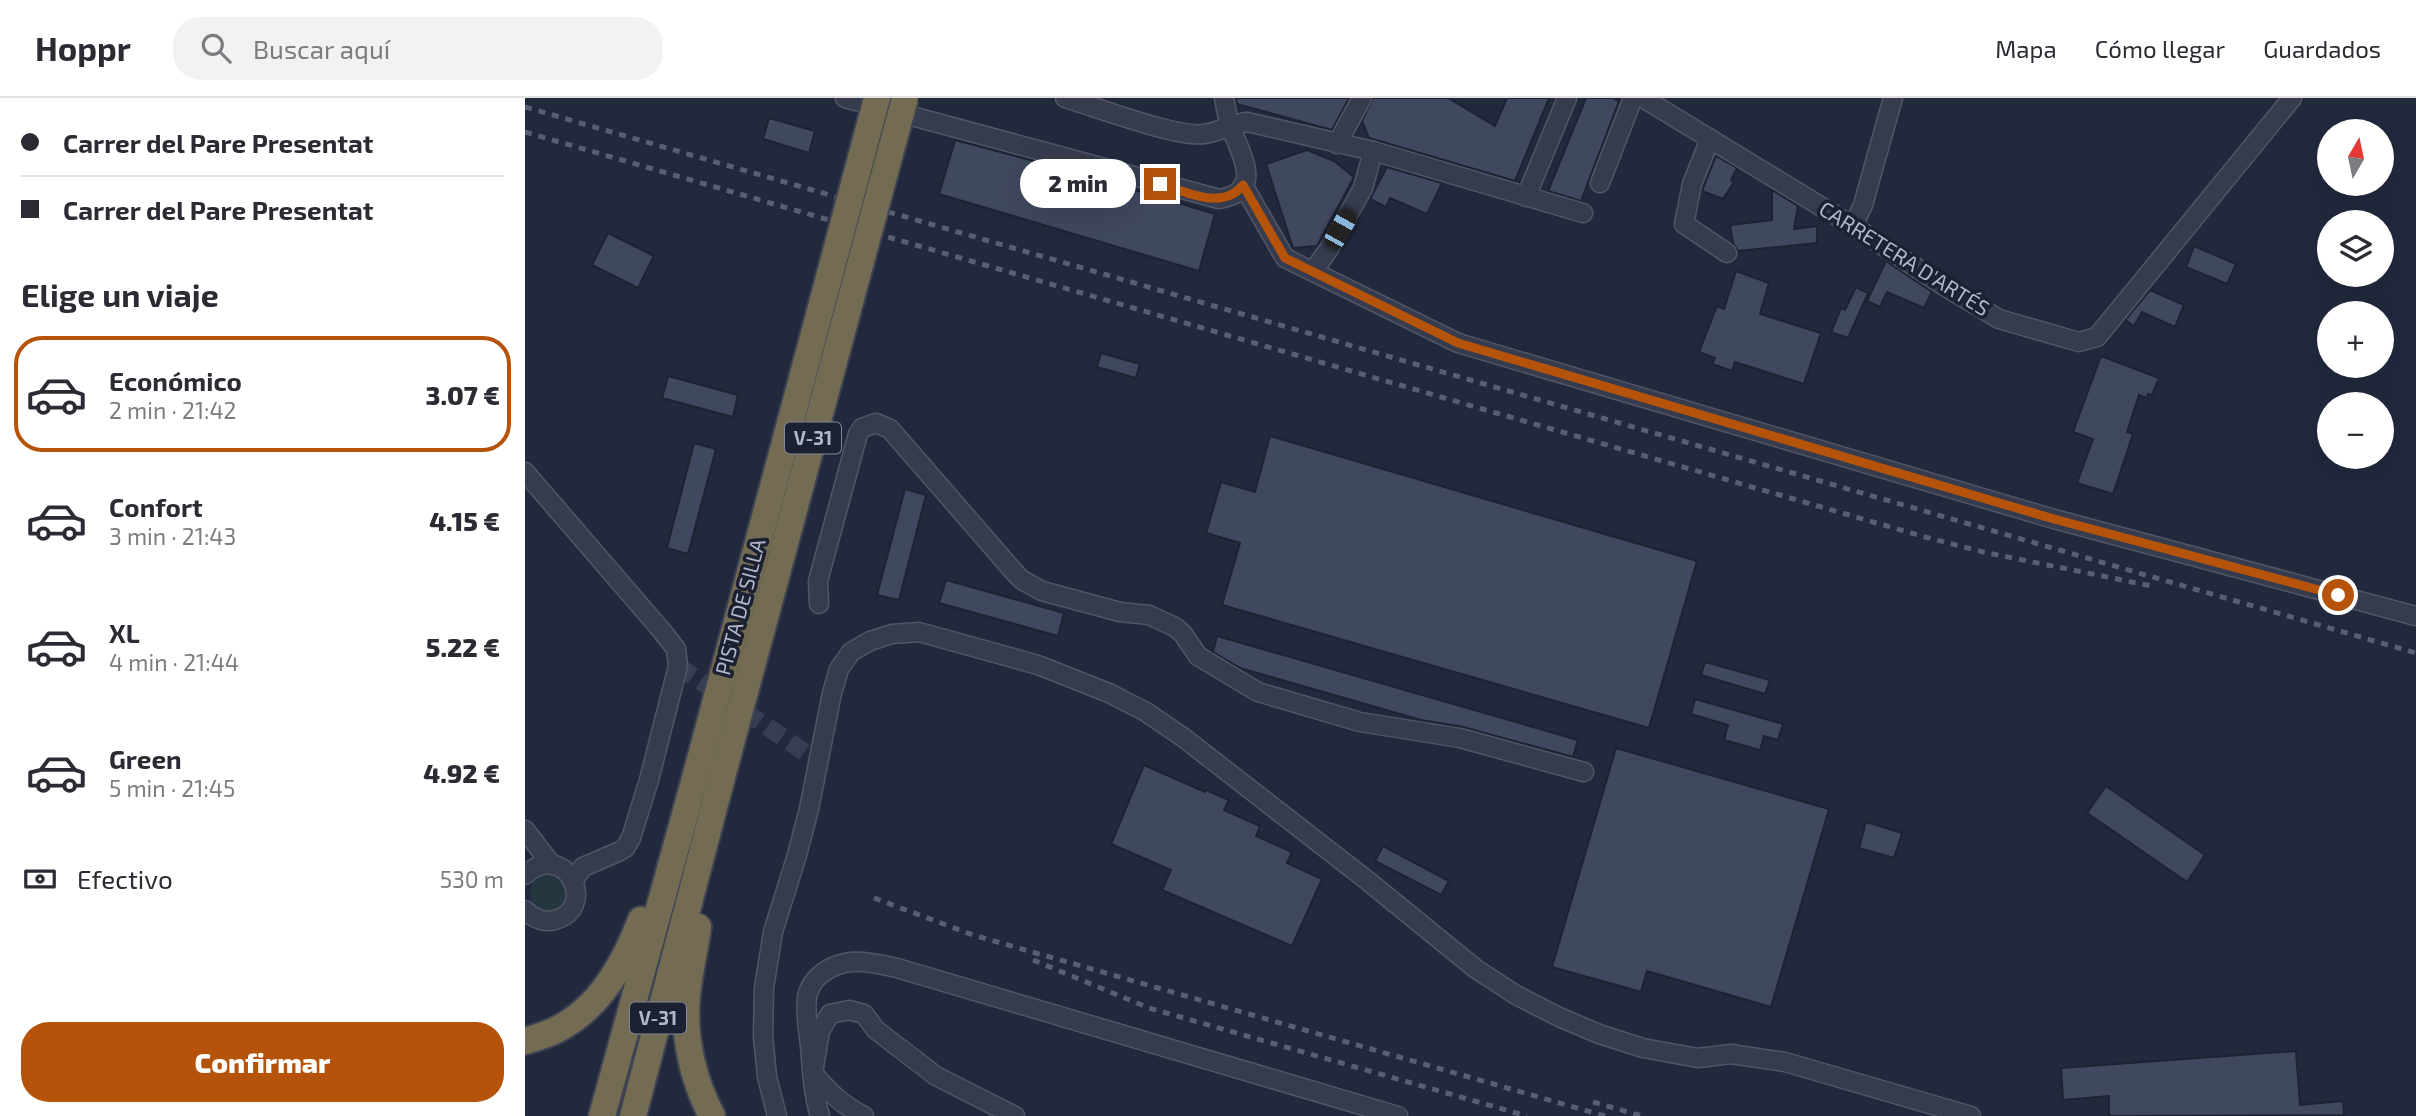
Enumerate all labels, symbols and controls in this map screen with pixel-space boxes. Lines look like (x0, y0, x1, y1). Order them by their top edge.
search box (173, 17, 663, 80)
text: Hoppr (35, 28, 131, 68)
icon: search (197, 29, 235, 67)
text: Buscar aquí (253, 33, 390, 64)
text: Mapa (1995, 34, 2057, 63)
text: Cómo llegar (2095, 34, 2225, 63)
text: Guardados (2263, 34, 2381, 63)
north arrow (2317, 119, 2394, 196)
map controls (2317, 119, 2394, 469)
text: Carrer del Pare Presentat (63, 127, 374, 158)
callout: 2 min (1020, 160, 1135, 208)
route end (1144, 168, 1176, 200)
text: 2 min (1048, 169, 1108, 197)
text: Carrer del Pare Presentat (63, 194, 374, 225)
street label: CARRETERA D'ARTÉS (1815, 195, 1995, 320)
car (1321, 206, 1360, 252)
button: layers (2317, 210, 2394, 287)
text: Elige un viaje (21, 275, 219, 313)
button: + (2317, 301, 2394, 378)
icon: car (25, 363, 88, 426)
text: Económico (109, 365, 242, 396)
text: 3.07 € (426, 379, 500, 410)
button: − (2317, 392, 2394, 469)
text: 2 min · 21:42 (109, 396, 237, 424)
road number: V-31 (785, 422, 841, 454)
icon: car (25, 489, 88, 552)
text: Confort (109, 491, 203, 522)
text: 4.15 € (429, 505, 500, 536)
text: 3 min · 21:43 (109, 522, 236, 550)
street label: PISTA DE SILLA (709, 536, 770, 678)
route start (2322, 579, 2354, 611)
icon: car (25, 615, 88, 678)
text: XL (109, 617, 140, 648)
text: 5.22 € (426, 631, 500, 662)
text: 4 min · 21:44 (109, 648, 239, 676)
icon: car (25, 741, 88, 804)
text: Green (109, 743, 182, 774)
text: 4.92 € (423, 757, 500, 788)
text: 5 min · 21:45 (109, 774, 235, 802)
icon: cash (21, 860, 59, 898)
text: Efectivo (77, 863, 173, 894)
text: 530 m (440, 865, 504, 893)
road number: V-31 (630, 1002, 686, 1034)
button: Confirmar (21, 1022, 504, 1102)

